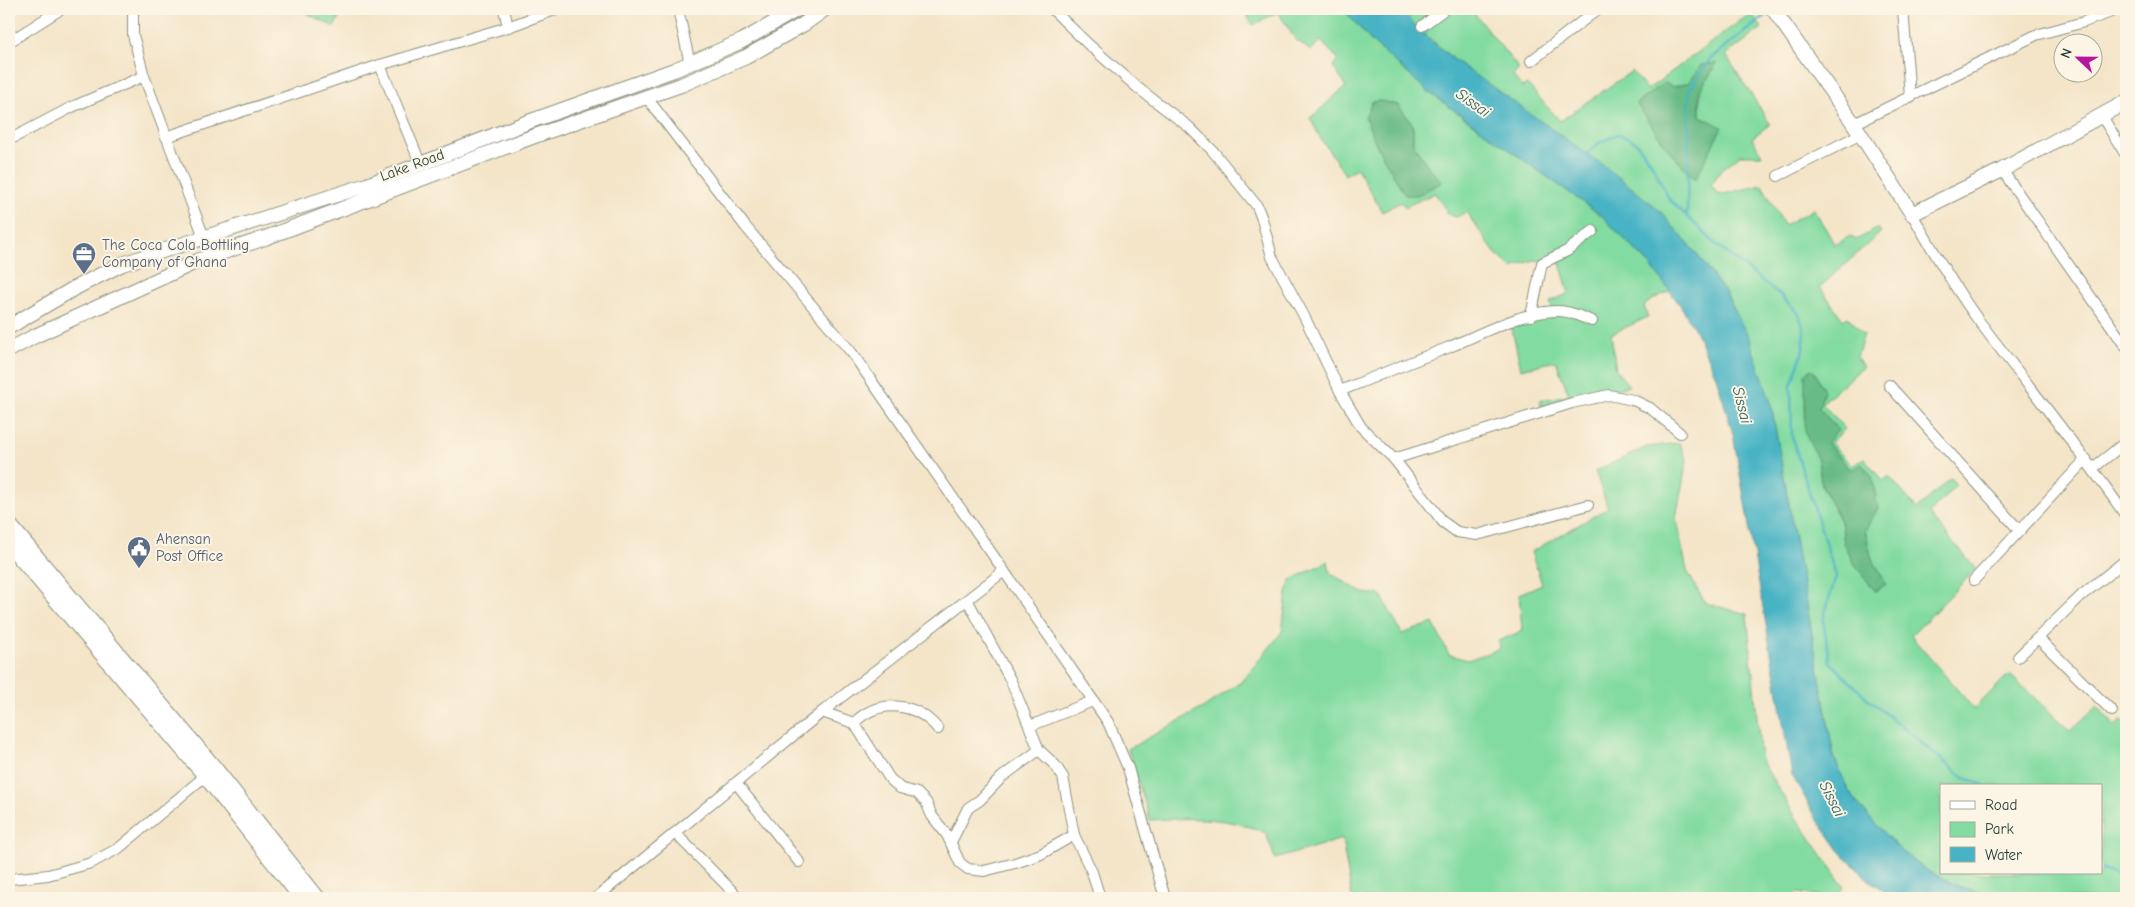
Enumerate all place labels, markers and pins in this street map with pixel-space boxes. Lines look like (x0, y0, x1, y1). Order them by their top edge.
place label: The Coca Cola Bottling Company of Ghana (102, 236, 249, 271)
office icon: The Coca Cola Bottling Company of Ghana (71, 241, 97, 275)
place label: Ahensan Post Office (156, 530, 224, 565)
public building icon: Ahensan Post Office (126, 535, 152, 569)

